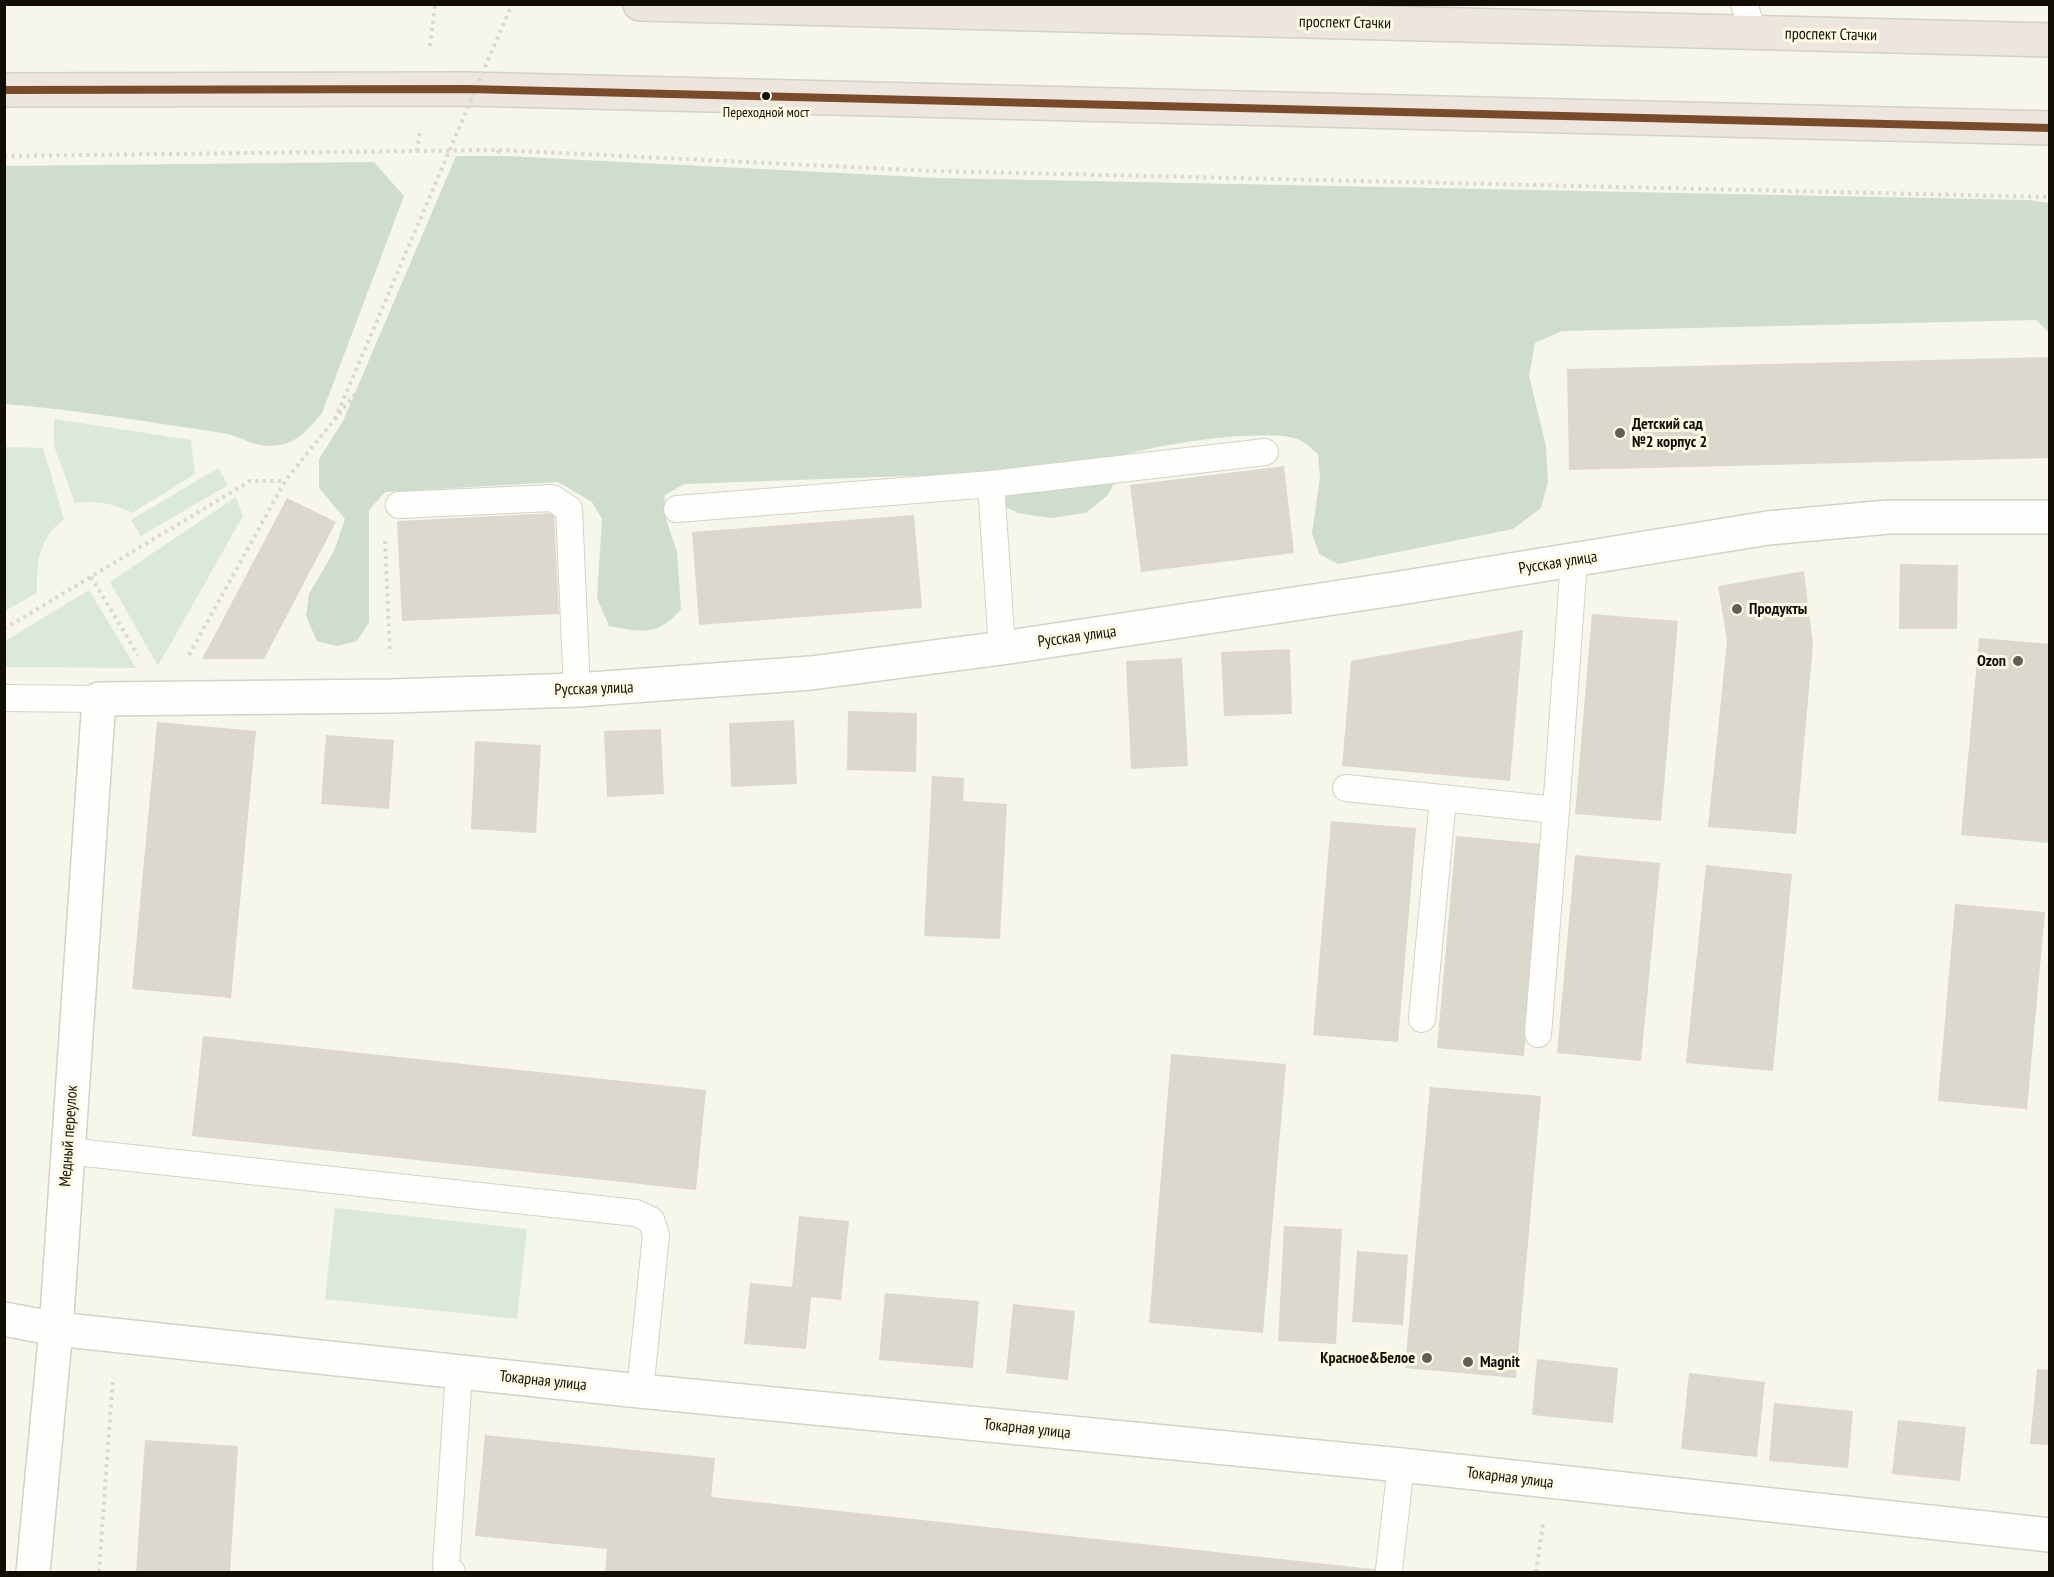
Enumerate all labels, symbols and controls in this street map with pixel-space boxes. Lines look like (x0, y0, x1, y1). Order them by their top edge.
street label: проспект Стачки (1299, 13, 1391, 33)
street label: проспект Стачки (1785, 25, 1877, 45)
marker: Переходной мост (760, 90, 772, 102)
place label: Переходной мост (723, 105, 809, 121)
place label: Детский сад №2 корпус 2 (1632, 414, 1707, 452)
marker: Детский сад №2 корпус 2 (1613, 426, 1627, 440)
street label: Русская улица (1517, 547, 1599, 579)
place label: Продукты (1749, 599, 1807, 619)
marker: Продукты (1730, 602, 1744, 616)
street label: Русская улица (1036, 622, 1118, 652)
place label: Ozon (1977, 651, 2006, 671)
marker: Ozon (2011, 654, 2025, 668)
street label: Русская улица (554, 678, 634, 700)
street label: Медный переулок (56, 1085, 82, 1187)
place label: Красное&Белое (1320, 1348, 1415, 1368)
marker: Красное&Белое (1420, 1351, 1434, 1365)
place label: Magnit (1480, 1352, 1520, 1372)
marker: Magnit (1461, 1355, 1475, 1369)
street label: Токарная улица (498, 1367, 588, 1395)
street label: Токарная улица (982, 1415, 1072, 1443)
street label: Токарная улица (1465, 1463, 1555, 1493)

